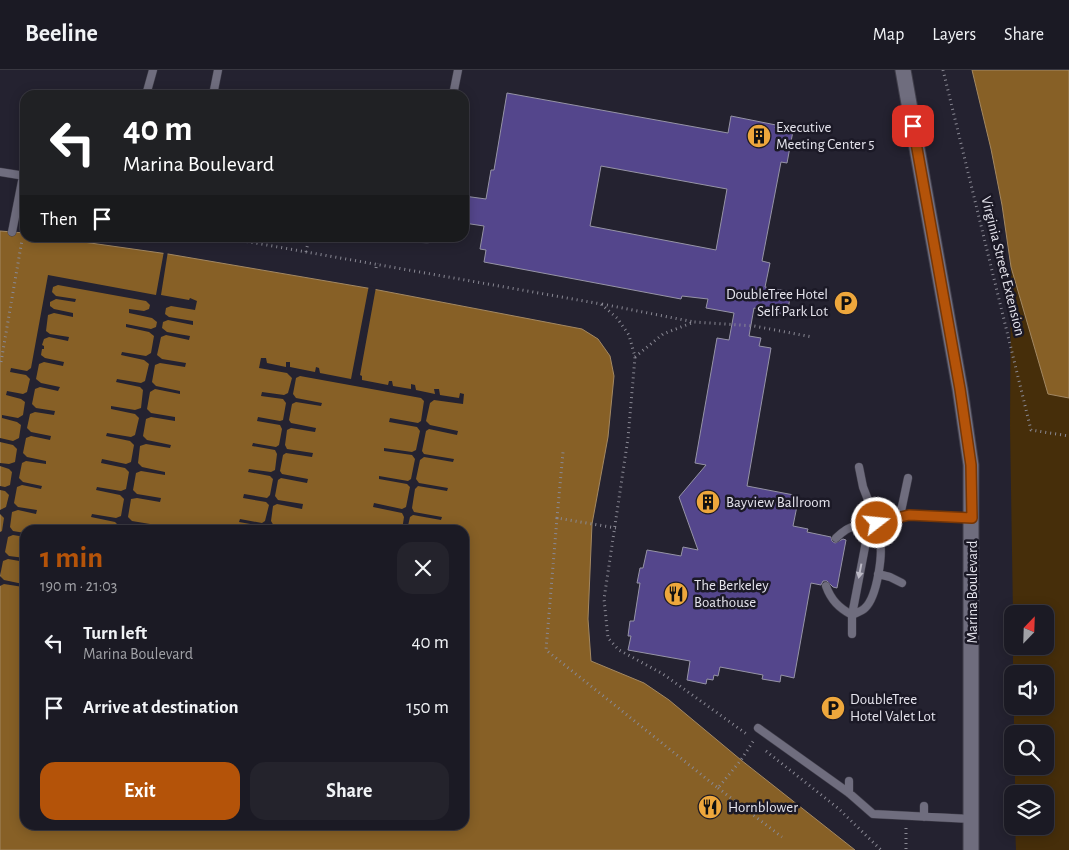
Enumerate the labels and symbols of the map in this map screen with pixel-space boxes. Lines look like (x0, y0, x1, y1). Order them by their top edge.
pin (892, 105, 934, 147)
place label: Executive Meeting Center 5 (776, 120, 875, 152)
building icon: Executive Meeting Center 5 (746, 123, 772, 149)
street label: Virginia Street Extension (978, 195, 1028, 337)
place label: DoubleTree Hotel Self Park Lot (726, 287, 828, 319)
parking icon: DoubleTree Hotel Self Park Lot (833, 290, 859, 316)
building icon: Bayview Ballroom (695, 489, 721, 515)
place label: Bayview Ballroom (726, 495, 830, 510)
position arrow (850, 496, 902, 548)
street label: Marina Boulevard (965, 540, 980, 644)
one-way arrow (856, 563, 864, 579)
place label: The Berkeley Boathouse (694, 578, 769, 610)
restaurant icon: The Berkeley Boathouse (663, 581, 689, 607)
north arrow (1004, 605, 1054, 655)
place label: DoubleTree Hotel Valet Lot (850, 692, 936, 724)
parking icon: DoubleTree Hotel Valet Lot (820, 695, 846, 721)
restaurant icon: Hornblower (697, 794, 723, 820)
place label: Hornblower (728, 800, 798, 815)

